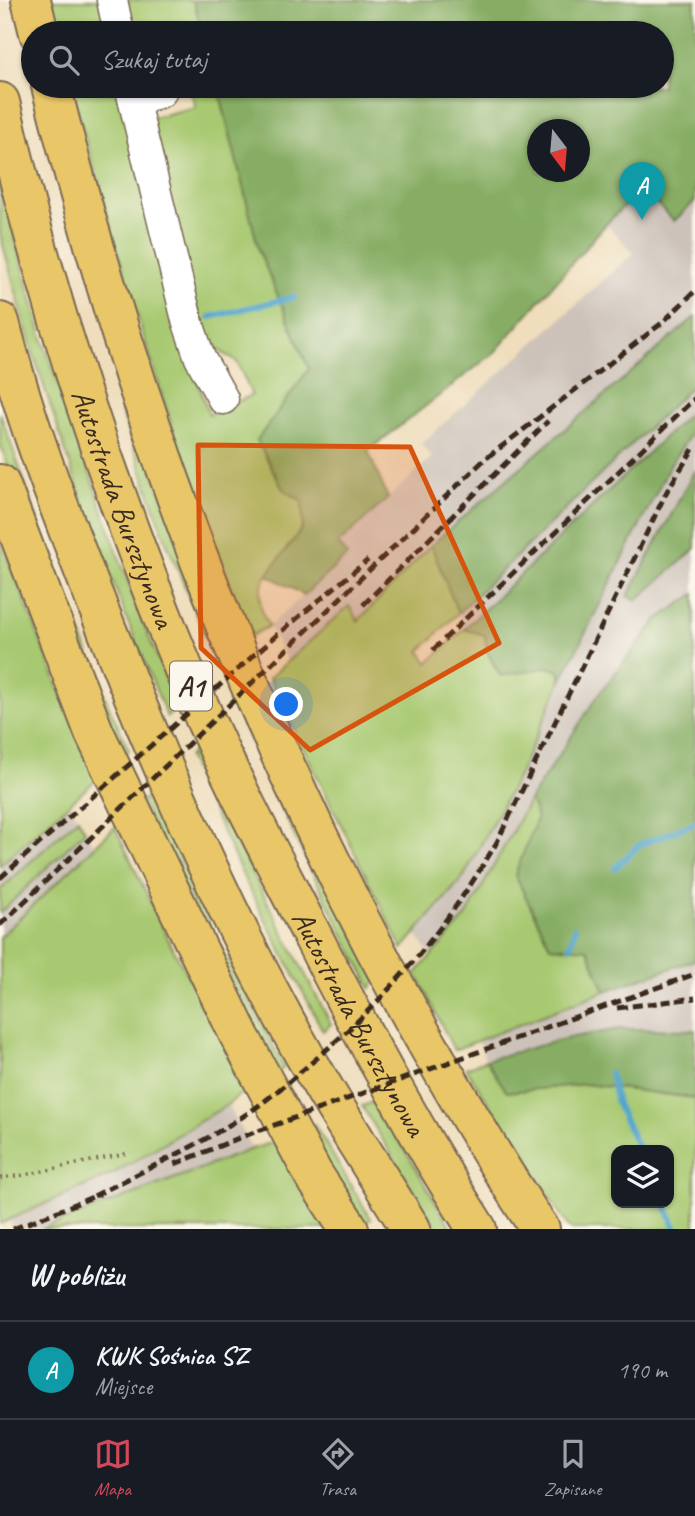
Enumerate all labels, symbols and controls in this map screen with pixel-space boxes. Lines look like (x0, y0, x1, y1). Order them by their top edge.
search box (21, 21, 674, 98)
icon: search (45, 41, 83, 79)
text: Szukaj tutaj (101, 43, 207, 76)
north arrow (527, 119, 590, 182)
pin: A (619, 162, 665, 220)
street label: Autostrada Bursztynowa (63, 384, 185, 635)
road number: A1 (170, 662, 212, 710)
your location (269, 687, 303, 721)
street label: Autostrada Bursztynowa (283, 904, 436, 1145)
map controls (611, 1145, 674, 1208)
button: layers (611, 1145, 674, 1208)
text: W pobliżu (28, 1256, 124, 1294)
text: KWK Sośnica SZ (95, 1339, 248, 1372)
text: A (45, 1356, 57, 1385)
text: 190 m (618, 1356, 667, 1385)
text: Miejsce (95, 1372, 152, 1401)
tab: Mapa (94, 1435, 132, 1501)
tab: Trasa (319, 1435, 357, 1501)
tab: Zapisane (544, 1435, 601, 1501)

